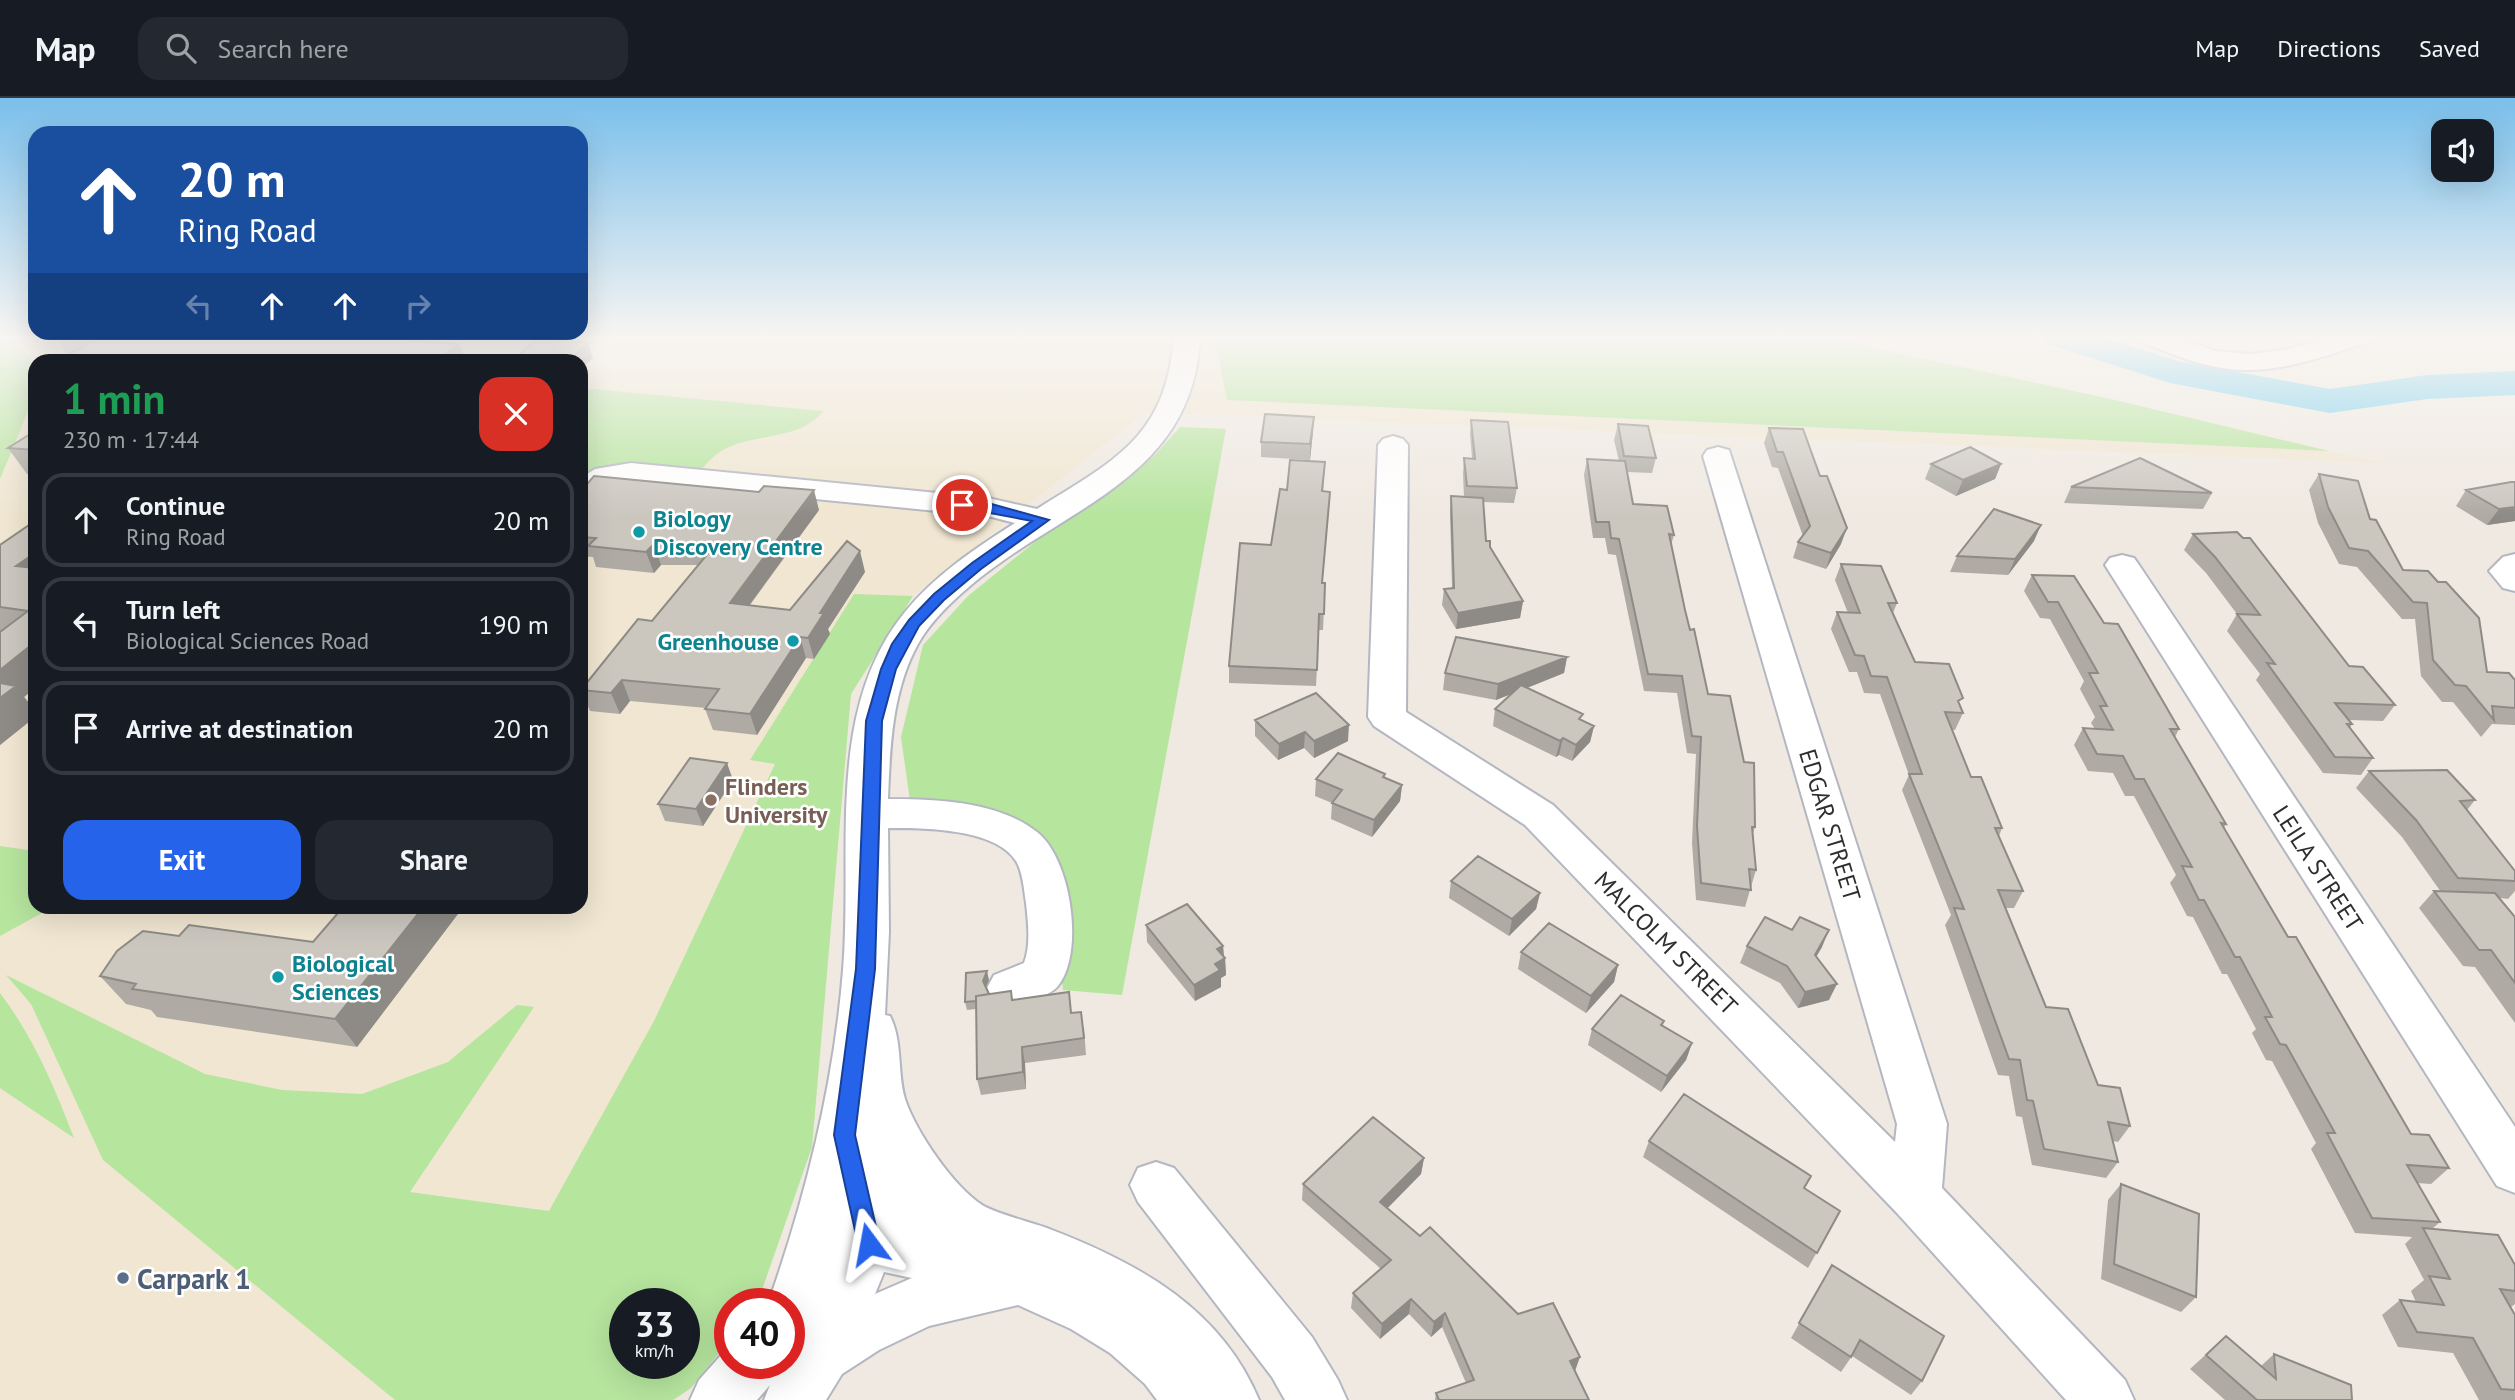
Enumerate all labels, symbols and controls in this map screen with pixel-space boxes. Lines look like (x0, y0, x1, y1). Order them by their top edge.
search box (138, 17, 628, 80)
text: Map (35, 27, 96, 70)
icon: search (162, 29, 200, 67)
text: Search here (218, 32, 349, 65)
text: Map (2195, 33, 2239, 64)
text: Directions (2277, 33, 2381, 64)
text: Saved (2419, 33, 2480, 64)
map controls (2431, 119, 2494, 182)
button: sound (2431, 119, 2494, 182)
text: 20 m (178, 147, 285, 211)
icon: ahead (63, 154, 154, 245)
text: Ring Road (178, 209, 317, 251)
icon: left (180, 287, 218, 325)
icon: ahead (253, 287, 291, 325)
icon: ahead (326, 287, 364, 325)
icon: right (399, 287, 437, 325)
text: 1 min (63, 371, 165, 426)
button: close (479, 377, 553, 451)
text: 230 m · 17:44 (63, 425, 199, 454)
pin (932, 475, 992, 535)
icon: arrive (943, 486, 981, 524)
text: Continue (126, 489, 225, 522)
icon: ahead (67, 501, 105, 539)
place label: Biology Discovery Centre (653, 503, 823, 562)
text: 20 m (493, 504, 549, 537)
text: Ring Road (126, 522, 226, 551)
marker: Biology Discovery Centre (631, 524, 647, 540)
text: Turn left (126, 593, 220, 626)
icon: left (67, 605, 105, 643)
text: 190 m (478, 608, 549, 641)
text: Biological Sciences Road (126, 626, 369, 655)
place label: Greenhouse (657, 626, 779, 657)
marker: Greenhouse (785, 633, 801, 649)
icon: arrive (67, 709, 105, 747)
text: Arrive at destination (126, 712, 353, 745)
text: 20 m (493, 712, 549, 745)
street label: EDGAR STREET (1792, 745, 1868, 905)
place label: Flinders University (725, 771, 828, 830)
marker: Flinders University (703, 792, 719, 808)
street label: LEILA STREET (2266, 799, 2370, 937)
button: Exit (63, 820, 301, 900)
button: Share (315, 820, 553, 900)
street label: MALCOLM STREET (1588, 865, 1744, 1021)
place label: Biological Sciences (292, 948, 395, 1007)
marker: Biological Sciences (270, 969, 286, 985)
position arrow (832, 1207, 906, 1281)
place label: Carpark 1 (137, 1260, 251, 1297)
marker: Carpark 1 (115, 1270, 131, 1286)
speed limit sign: 40 (714, 1288, 805, 1379)
text: 33 (635, 1301, 674, 1347)
text: km/h (635, 1339, 674, 1362)

